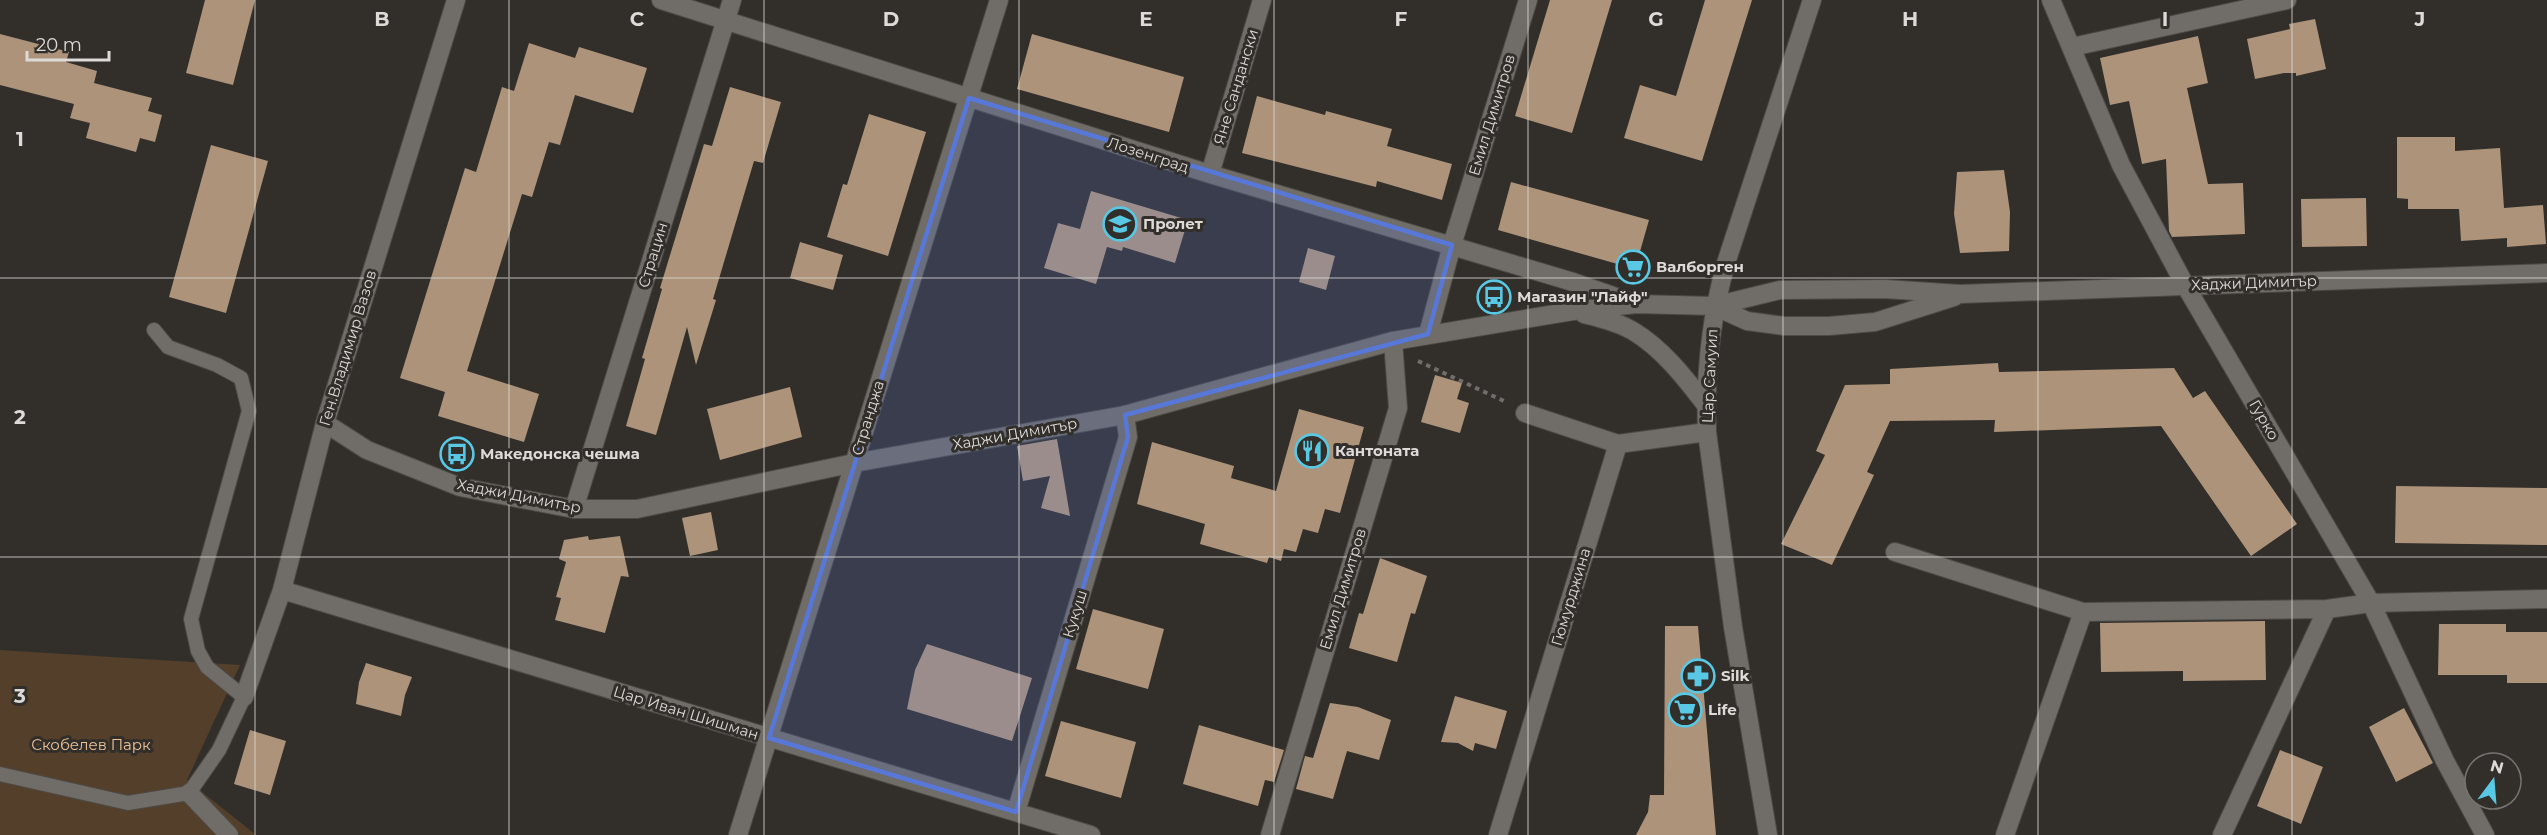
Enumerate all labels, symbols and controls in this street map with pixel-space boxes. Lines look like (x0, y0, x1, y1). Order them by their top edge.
text: B (374, 7, 390, 31)
text: C (630, 7, 645, 31)
text: D (883, 7, 899, 31)
text: E (1139, 7, 1153, 31)
text: F (1395, 7, 1408, 31)
text: G (1648, 7, 1664, 31)
text: H (1902, 7, 1918, 31)
text: I (2162, 7, 2168, 31)
text: J (2414, 7, 2425, 31)
scale bar (27, 24, 110, 62)
street label: Яне Сандански (1209, 27, 1262, 147)
text: 20 m (36, 34, 82, 56)
street label: Емил Димитров (1464, 52, 1519, 178)
text: 1 (16, 127, 24, 151)
street label: Лозенград (1105, 132, 1192, 177)
school or university icon: Пролет (1102, 206, 1138, 242)
place label: Пролет (1143, 214, 1203, 233)
street label: Страцин (634, 220, 671, 290)
supermarket icon: Валборген (1615, 249, 1651, 285)
place label: Валборген (1656, 257, 1744, 276)
street label: Ген.Владимир Вазов (315, 268, 380, 428)
street label: Хаджи Димитър (2191, 271, 2317, 294)
bus stop icon: Магазин "Лайф" (1476, 279, 1512, 315)
place label: Магазин "Лайф" (1517, 287, 1648, 306)
street label: Цар Самуил (1698, 328, 1721, 424)
street label: Странджа (847, 378, 888, 458)
street label: Гурко (2245, 396, 2284, 443)
text: 2 (14, 405, 26, 429)
street label: Хаджи Димитър (951, 413, 1079, 454)
restaurant icon: Кантоната (1294, 433, 1330, 469)
bus stop icon: Македонска чешма (439, 436, 475, 472)
place label: Кантоната (1335, 441, 1419, 460)
place label: Македонска чешма (480, 444, 640, 463)
street label: Хаджи Димитър (455, 474, 583, 517)
street label: Емил Димитров (1315, 526, 1370, 652)
street label: Гюмурджина (1547, 546, 1594, 648)
street label: Кукуш (1058, 588, 1091, 640)
pharmacy icon: Silk (1680, 658, 1716, 694)
place label: Silk (1721, 666, 1750, 685)
street label: Цар Иван Шишман (611, 681, 761, 744)
text: 3 (13, 684, 26, 708)
supermarket icon: Life (1667, 692, 1703, 728)
place label: Life (1708, 700, 1737, 719)
park label: Скобелев Парк (31, 735, 151, 754)
north arrow (2463, 751, 2523, 811)
text: N (2488, 756, 2506, 778)

